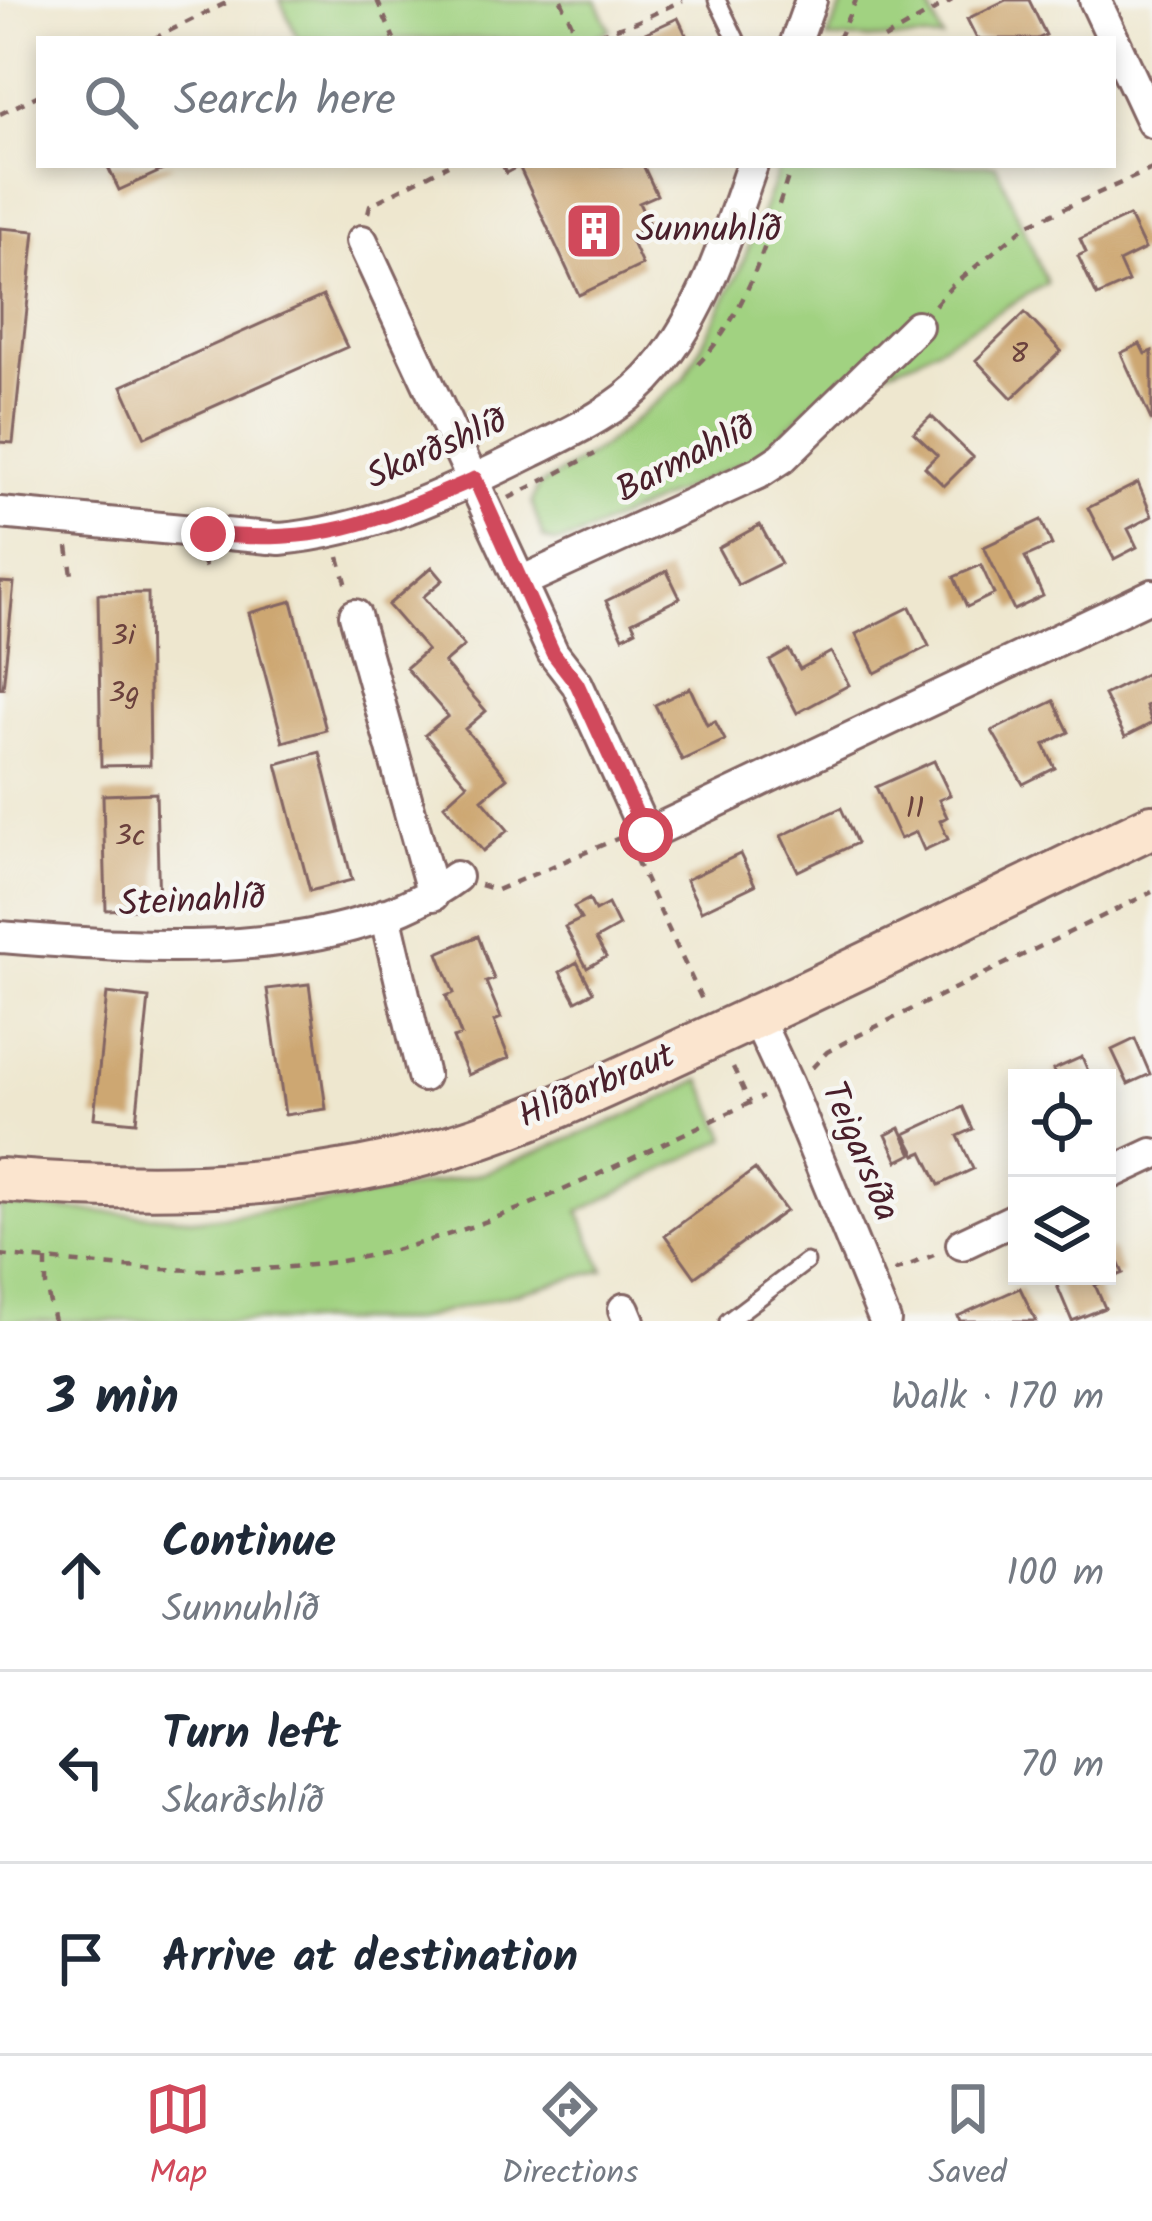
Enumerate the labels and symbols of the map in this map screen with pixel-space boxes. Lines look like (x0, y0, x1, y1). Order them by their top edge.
building icon: Sunnuhlíð (563, 200, 625, 262)
place label: Sunnuhlíð (636, 203, 782, 260)
house number: 8 (1010, 331, 1029, 379)
street label: Skarðshlíð (357, 393, 517, 506)
street label: Barmahlíð (606, 400, 767, 519)
route end (181, 507, 235, 561)
house number: 3i (111, 613, 137, 661)
house number: 3g (108, 670, 140, 718)
house number: 11 (906, 785, 924, 833)
route start (619, 808, 673, 862)
house number: 3c (115, 813, 145, 861)
street label: Steinahlíð (117, 870, 268, 934)
street label: Hlíðarbraut (510, 1028, 685, 1146)
street label: Teigarsíða (804, 1073, 914, 1231)

